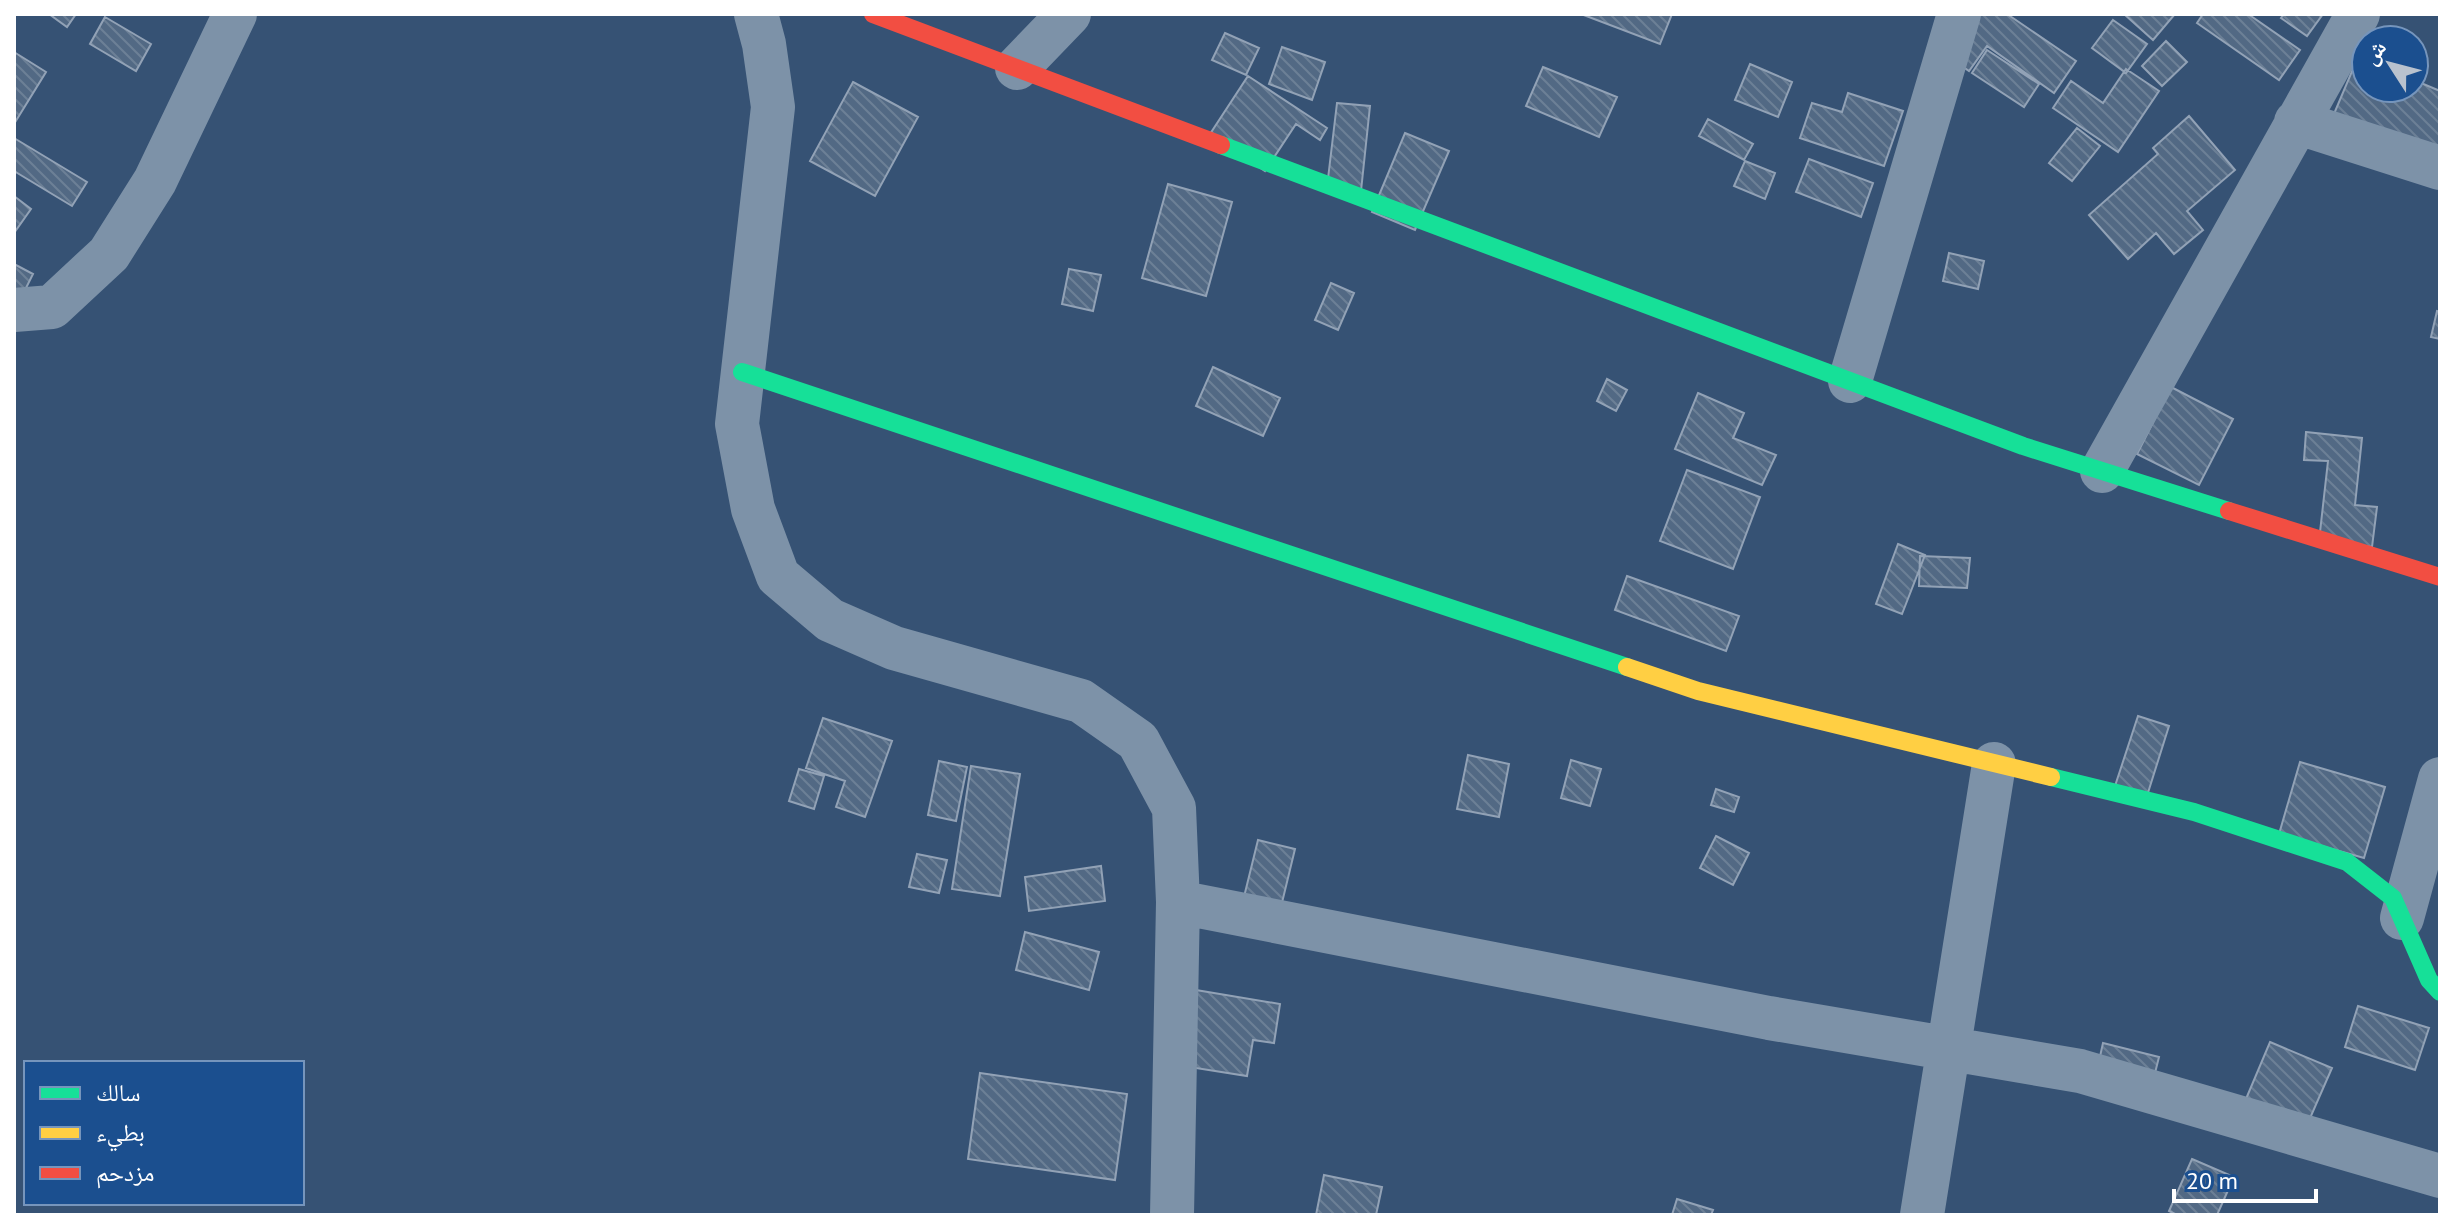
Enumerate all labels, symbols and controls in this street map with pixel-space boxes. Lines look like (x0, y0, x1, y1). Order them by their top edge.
north arrow (2350, 24, 2430, 104)
text: ش (2356, 35, 2392, 70)
legend (24, 1061, 304, 1205)
text: سالك (96, 1077, 141, 1108)
text: بطيء (96, 1117, 145, 1152)
scale bar (2174, 1153, 2316, 1203)
text: مزدحم (96, 1157, 155, 1189)
text: 20 m (2186, 1165, 2238, 1196)

